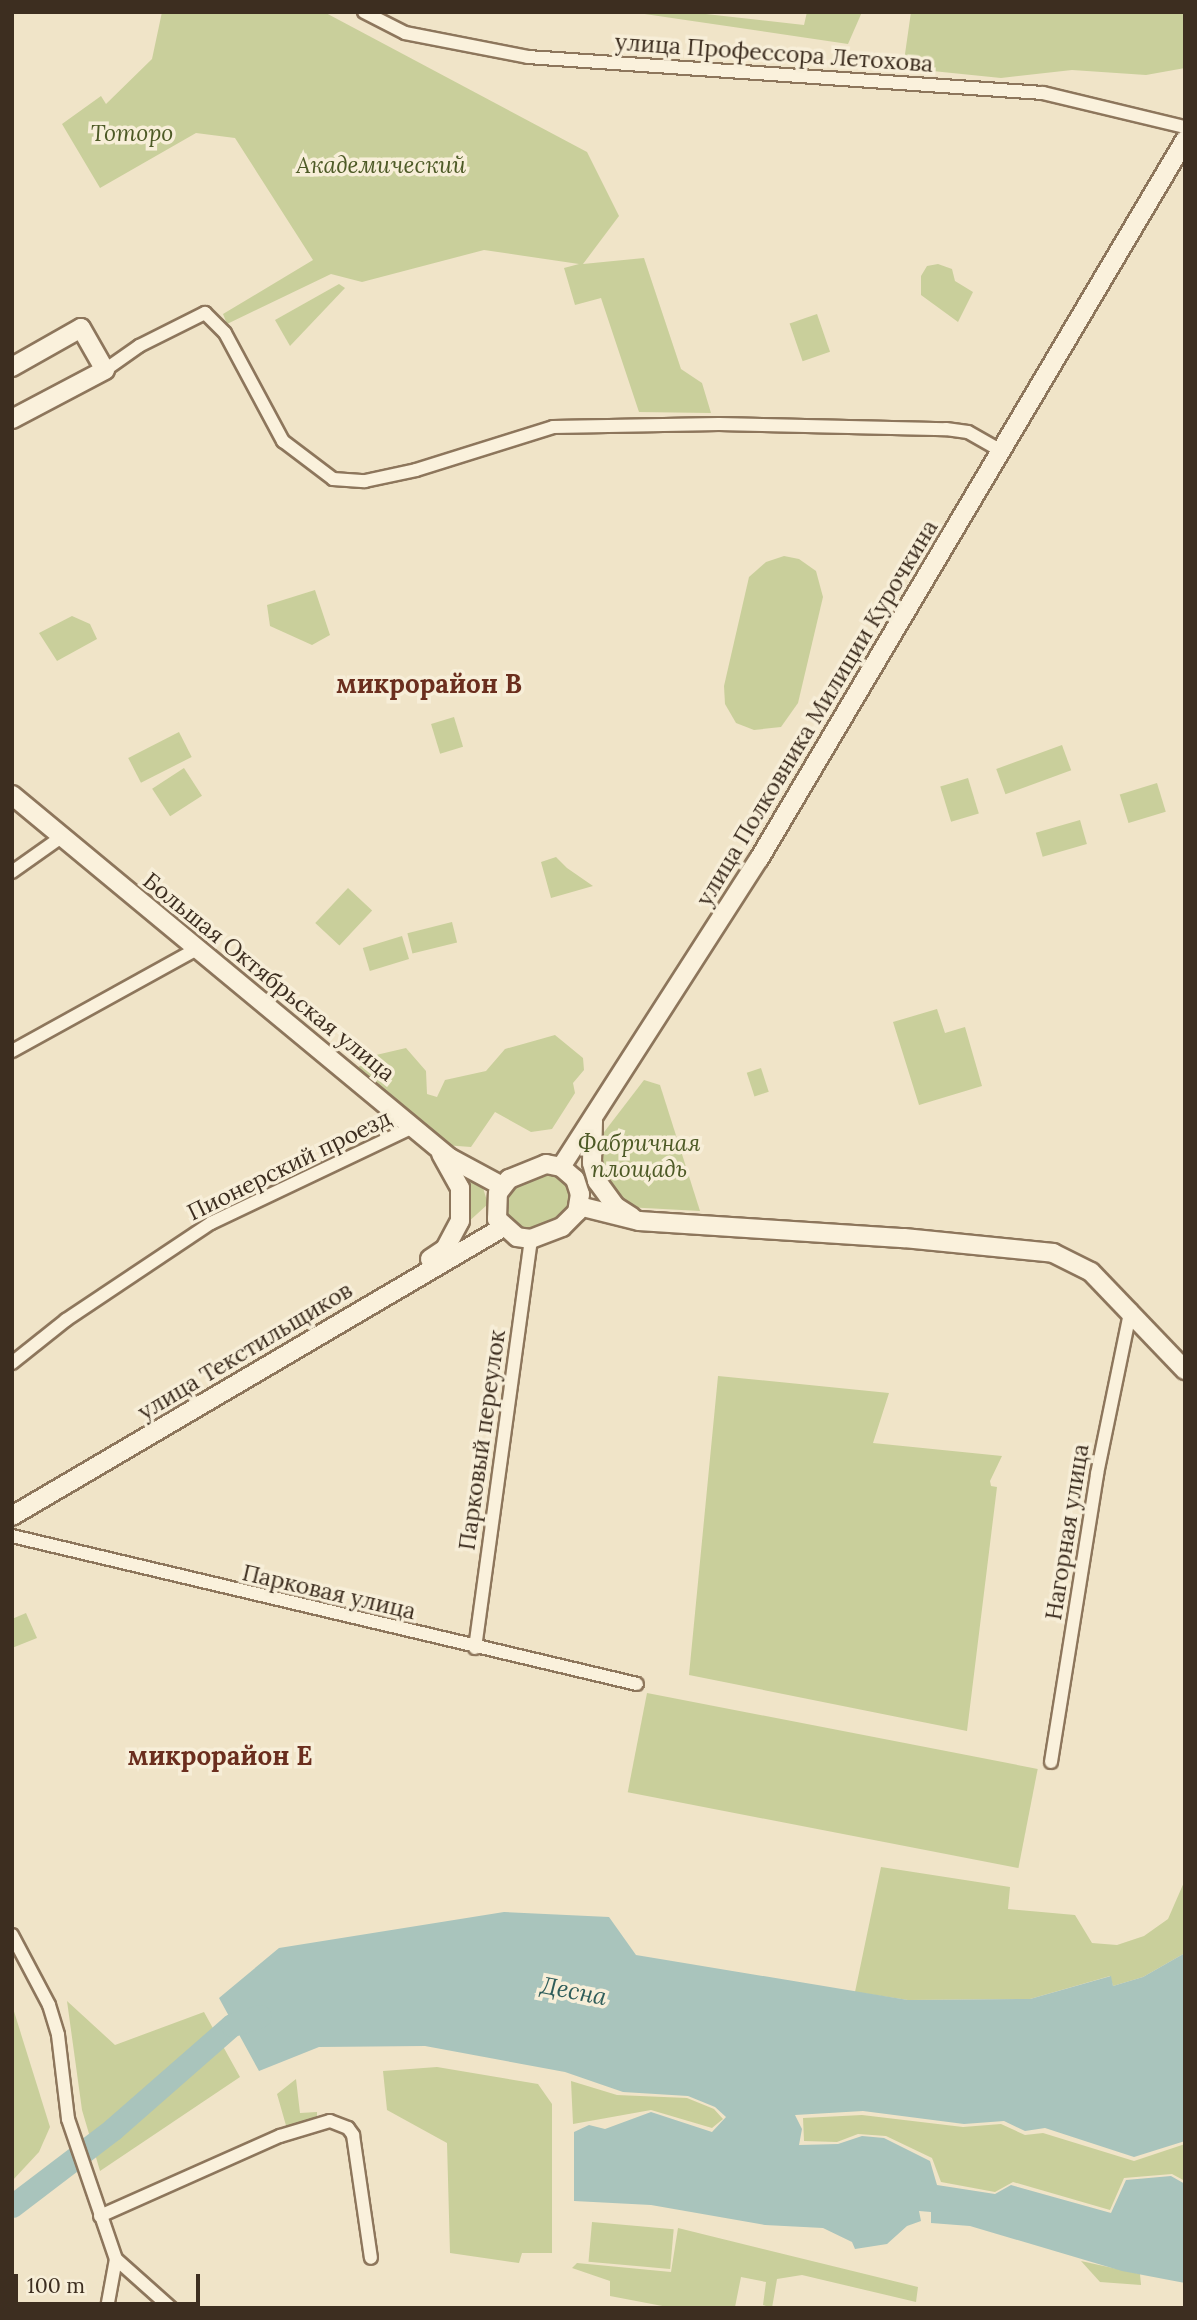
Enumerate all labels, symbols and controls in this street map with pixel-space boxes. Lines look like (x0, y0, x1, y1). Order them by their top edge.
street label: улица Профессора Летохова (614, 28, 934, 78)
park label: Тоторо (91, 119, 173, 147)
park label: Академический (296, 151, 466, 179)
street label: улица Полковника Милиции Курочкина (690, 515, 944, 911)
district label: микрорайон В (336, 668, 522, 700)
street label: Большая Октябрьская улица (137, 867, 401, 1087)
street label: Пионерский проезд (183, 1104, 395, 1226)
park label: Фабричная площадь (578, 1129, 700, 1183)
street label: улица Текстильщиков (133, 1276, 357, 1426)
street label: Парковый переулок (453, 1328, 511, 1552)
street label: Нагорная улица (1039, 1442, 1095, 1622)
street label: Парковая улица (240, 1559, 418, 1625)
district label: микрорайон Е (127, 1740, 313, 1772)
water label: Десна (539, 1971, 609, 2011)
scale bar (18, 2260, 203, 2304)
text: 100 m (27, 2272, 85, 2299)

